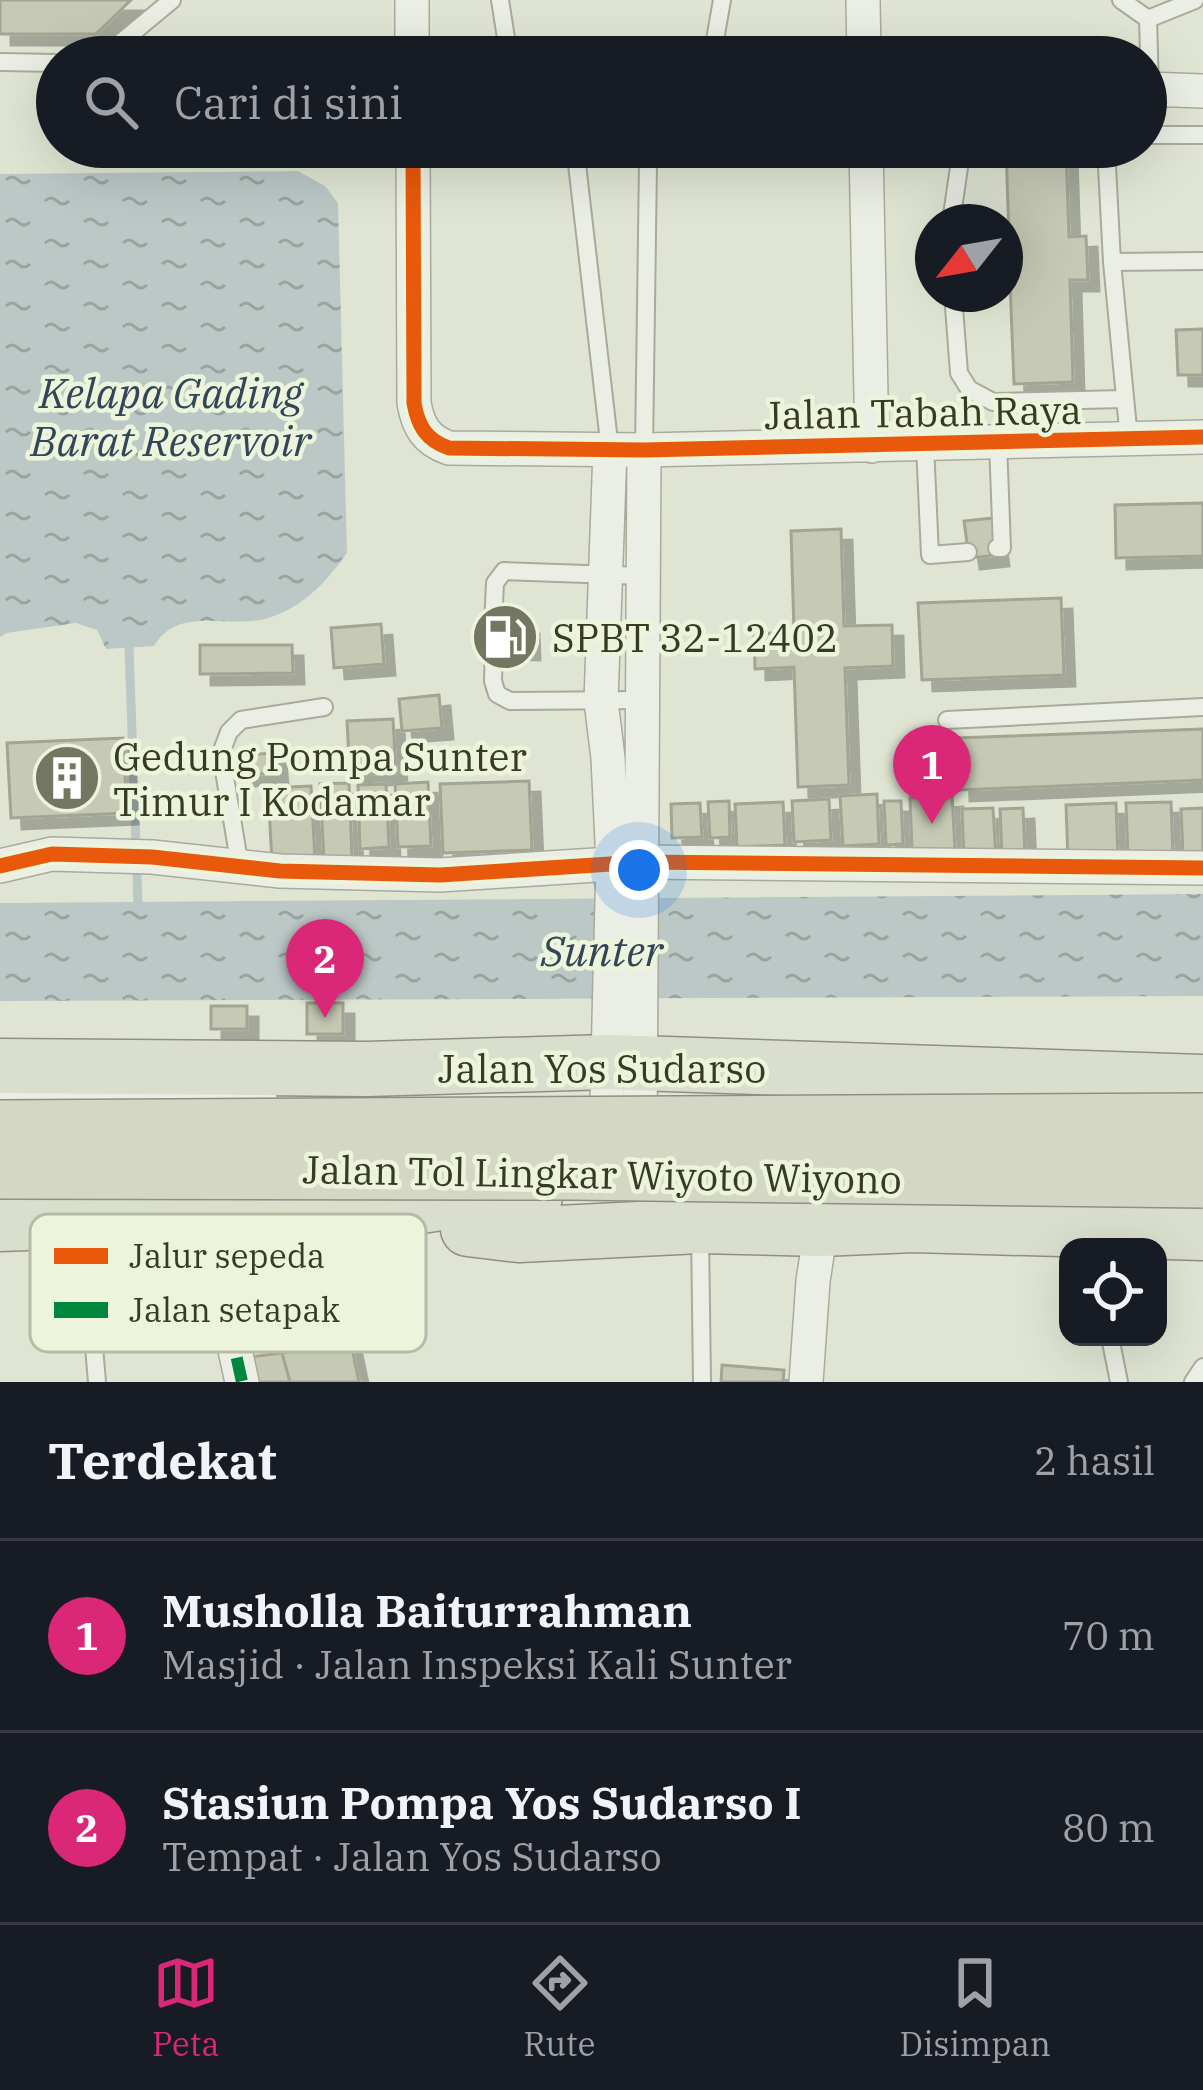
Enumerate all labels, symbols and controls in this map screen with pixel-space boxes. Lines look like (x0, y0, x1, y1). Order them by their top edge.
search box (36, 36, 1167, 168)
icon: search (78, 69, 144, 135)
text: Cari di sini (174, 73, 403, 131)
north arrow (915, 204, 1023, 312)
water label: Kelapa Gading Barat Reservoir (30, 365, 313, 468)
street label: Jalan Tabah Raya (764, 384, 1082, 440)
fuel station icon: SPBT 32-12402 (470, 602, 540, 672)
place label: SPBT 32-12402 (552, 612, 838, 663)
pin: 1 (893, 725, 971, 824)
place label: Gedung Pompa Sunter Timur I Kodamar (113, 731, 527, 827)
building icon: Gedung Pompa Sunter Timur I Kodamar (32, 743, 102, 813)
your location (609, 840, 669, 900)
pin: 2 (286, 919, 364, 1018)
water label: Sunter (540, 923, 665, 978)
street label: Jalan Yos Sudarso (438, 1043, 766, 1094)
street label: Jalan Tol Lingkar Wiyoto Wiyono (302, 1143, 902, 1205)
legend (30, 1214, 426, 1352)
text: Jalur sepeda (129, 1234, 325, 1277)
map controls (1059, 1238, 1167, 1346)
button: locate (1059, 1238, 1167, 1346)
text: Jalan setapak (129, 1288, 340, 1331)
text: Terdekat (48, 1427, 277, 1493)
text: 2 hasil (1034, 1435, 1155, 1486)
text: Musholla Baiturrahman (162, 1581, 692, 1639)
text: 1 (75, 1610, 99, 1661)
text: 70 m (1062, 1610, 1155, 1661)
text: Masjid · Jalan Inspeksi Kali Sunter (162, 1639, 792, 1690)
text: Stasiun Pompa Yos Sudarso I (162, 1773, 801, 1831)
text: 2 (75, 1802, 99, 1853)
text: 80 m (1062, 1802, 1155, 1853)
text: Tempat · Jalan Yos Sudarso (162, 1831, 662, 1882)
tab: Peta (152, 1950, 219, 2065)
tab: Rute (524, 1950, 595, 2065)
tab: Disimpan (900, 1950, 1051, 2065)

